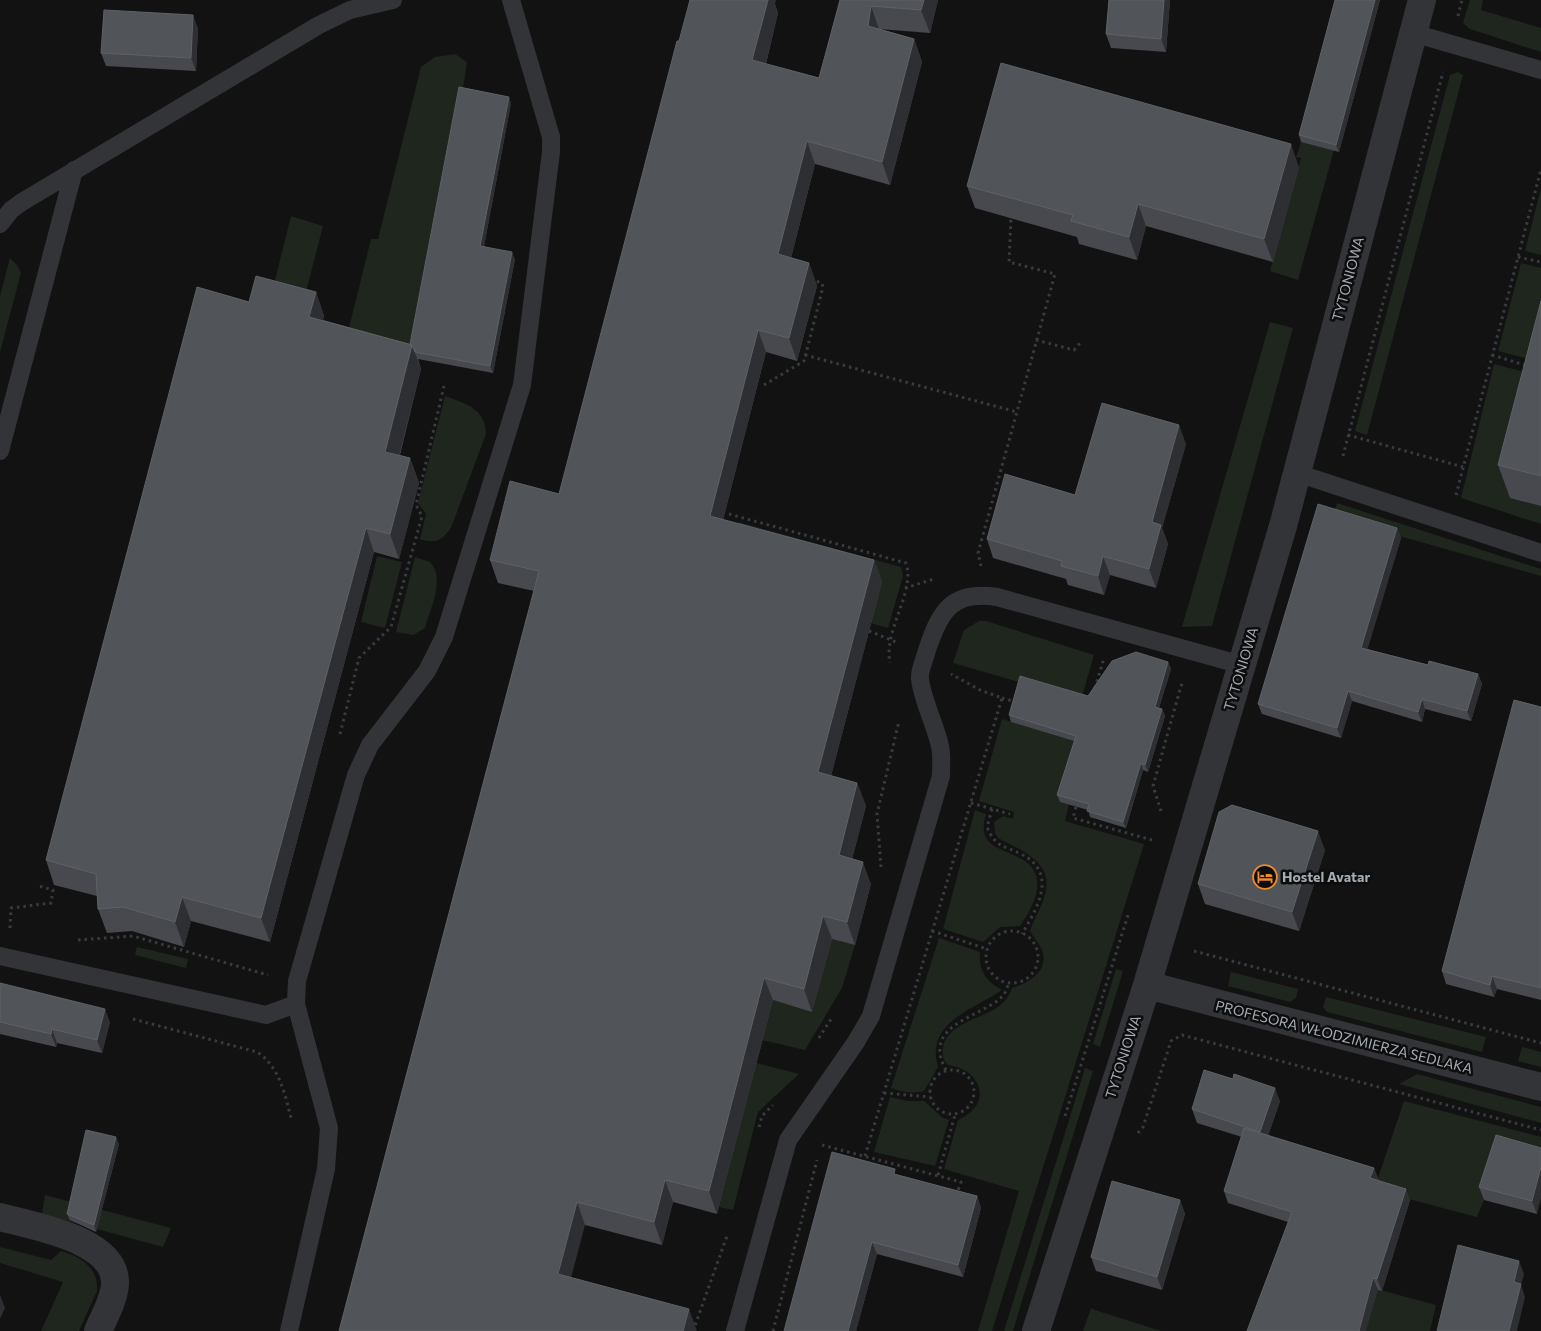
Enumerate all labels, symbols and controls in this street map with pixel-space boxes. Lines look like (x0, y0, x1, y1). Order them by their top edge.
street label: TYTONIOWA (1328, 235, 1367, 323)
street label: TYTONIOWA (1220, 625, 1261, 713)
hotel icon: Hostel Avatar (1252, 864, 1278, 890)
place label: Hostel Avatar (1282, 868, 1370, 885)
street label: PROFESORA WŁODZIMIERZA SEDLAKA (1214, 996, 1475, 1077)
street label: TYTONIOWA (1101, 1013, 1144, 1101)

